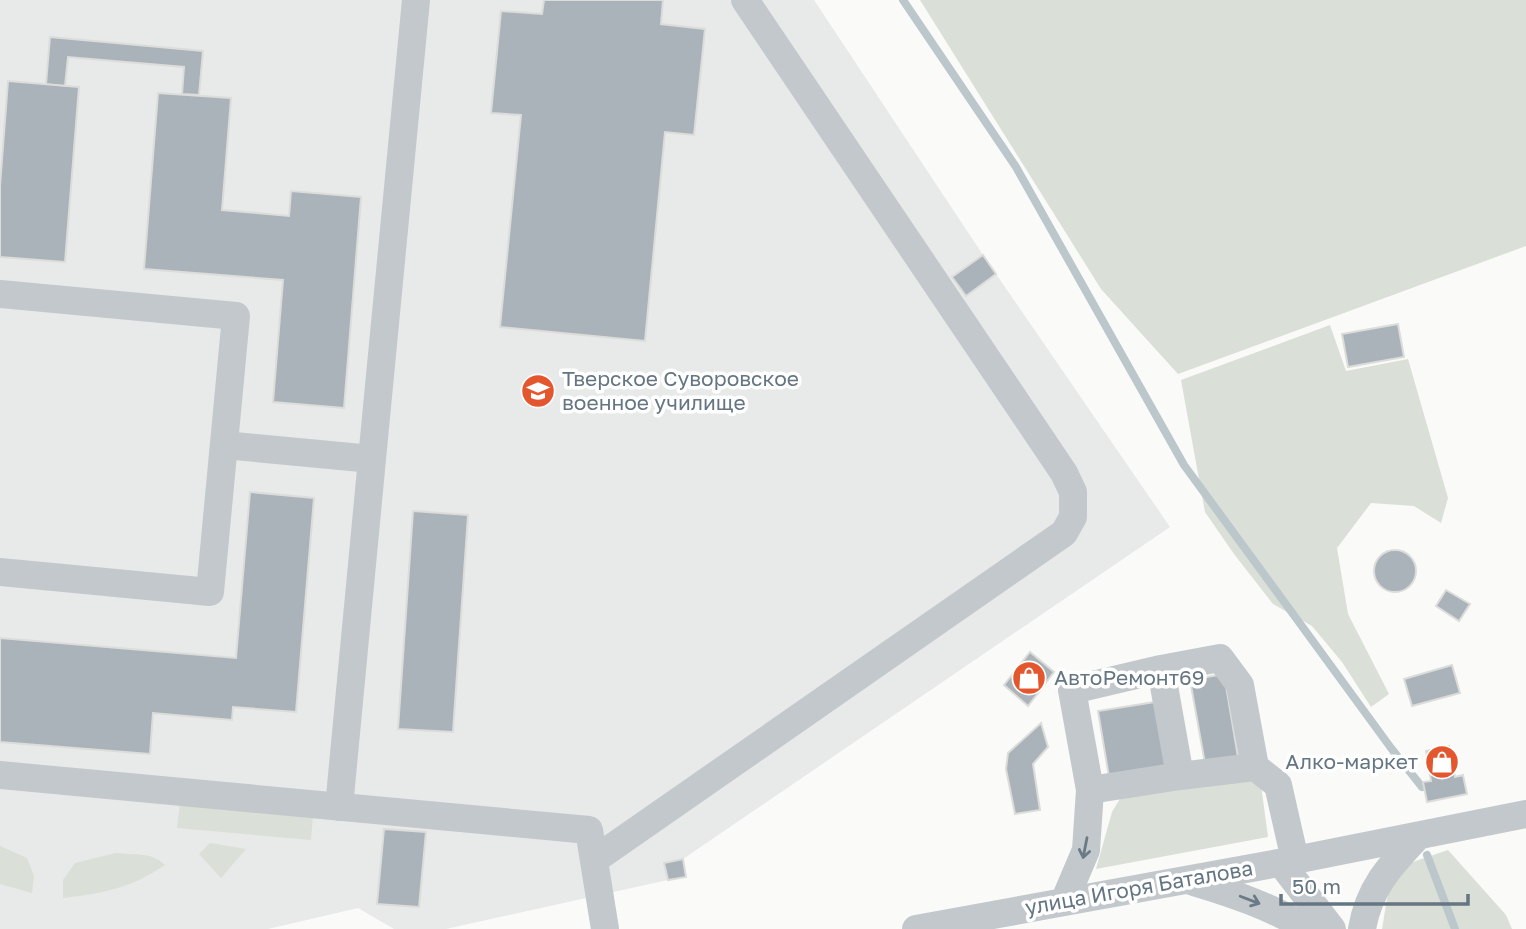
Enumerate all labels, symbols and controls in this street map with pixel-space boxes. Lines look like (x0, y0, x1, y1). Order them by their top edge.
place label: Тверское Суворовское военное училище (562, 365, 799, 415)
school or university icon: Тверское Суворовское военное училище (519, 372, 557, 410)
shop icon: АвтоРемонт69 (1010, 659, 1048, 697)
place label: АвтоРемонт69 (1054, 664, 1204, 690)
shop icon: Алко-маркет (1423, 743, 1461, 781)
place label: Алко-маркет (1285, 748, 1418, 774)
one-way arrow (1077, 836, 1091, 859)
street label: улица Игоря Баталова (1023, 854, 1255, 920)
scale bar (1281, 862, 1468, 906)
text: 50 m (1292, 873, 1341, 899)
one-way arrow (1239, 895, 1260, 907)

